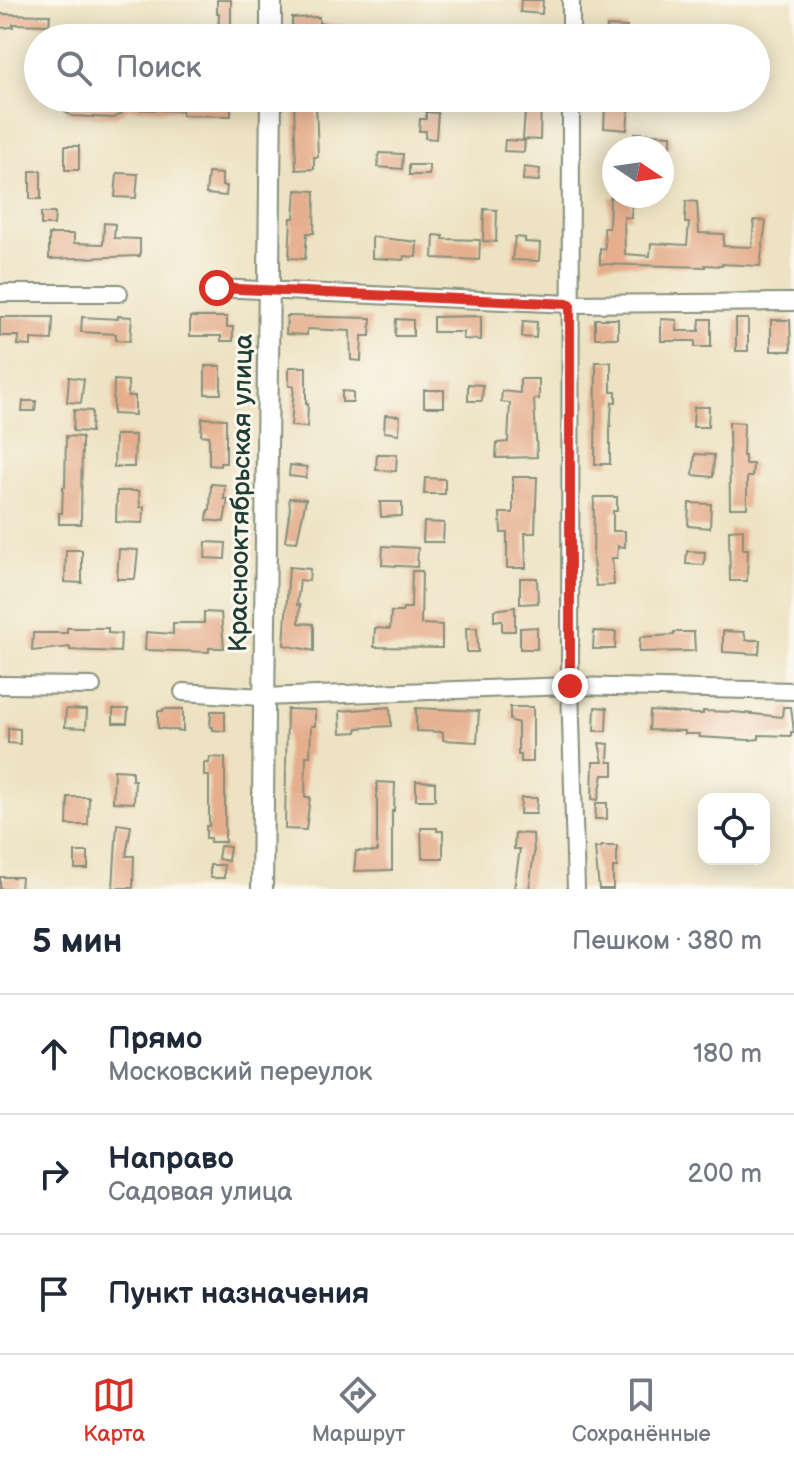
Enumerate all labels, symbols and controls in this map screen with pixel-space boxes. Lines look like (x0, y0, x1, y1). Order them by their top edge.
search box (24, 24, 770, 112)
icon: search (52, 46, 96, 90)
text: Поиск (116, 50, 202, 86)
north arrow (602, 136, 674, 208)
route start (199, 270, 235, 306)
street label: Краснооктябрьская улица (223, 334, 260, 653)
route end (552, 668, 588, 704)
map controls (698, 793, 770, 865)
button: locate (698, 793, 770, 865)
text: 5 мин (32, 921, 122, 962)
text: Пешком · 380 m (572, 926, 762, 957)
text: Прямо (108, 1021, 202, 1057)
icon: ahead (32, 1032, 76, 1076)
text: 180 m (693, 1039, 762, 1070)
text: Московский переулок (108, 1057, 372, 1088)
text: Направо (108, 1141, 234, 1177)
icon: right (32, 1152, 76, 1196)
text: 200 m (688, 1159, 762, 1190)
text: Садовая улица (108, 1177, 293, 1208)
icon: arrive (32, 1272, 76, 1316)
text: Пункт назначения (108, 1276, 369, 1312)
tab: Карта (83, 1373, 145, 1448)
tab: Маршрут (312, 1373, 405, 1448)
tab: Сохранённые (572, 1373, 711, 1448)

